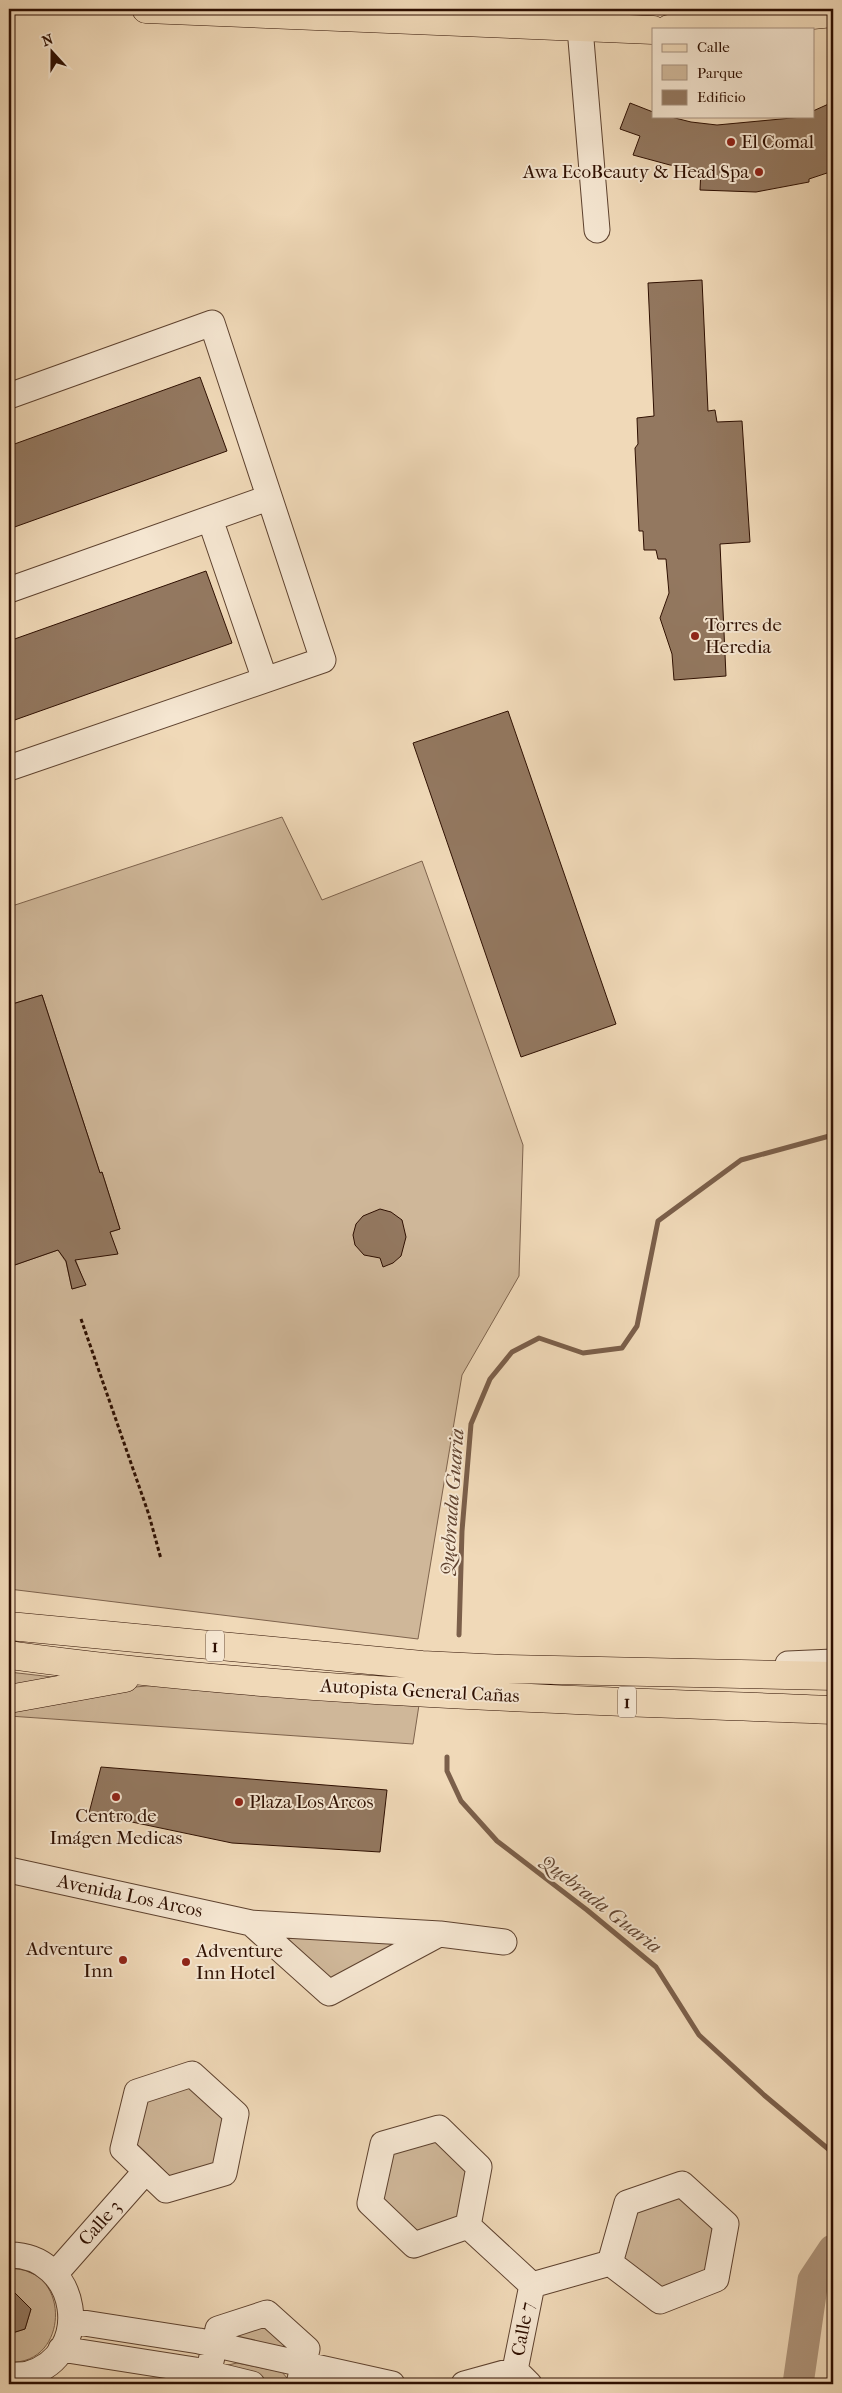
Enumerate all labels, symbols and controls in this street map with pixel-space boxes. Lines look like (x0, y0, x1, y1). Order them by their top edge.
north arrow (28, 28, 78, 78)
legend (652, 28, 814, 118)
text: N (40, 30, 56, 50)
text: Calle (697, 38, 730, 56)
text: Parque (697, 64, 743, 82)
text: Edificio (697, 88, 746, 106)
place label: El Comal (741, 131, 814, 153)
marker: El Comal (725, 136, 737, 148)
place label: Awa EcoBeauty & Head Spa (522, 161, 749, 183)
marker: Awa EcoBeauty & Head Spa (753, 166, 765, 178)
place label: Torres de Heredia (705, 614, 782, 658)
marker: Torres de Heredia (689, 630, 701, 642)
water label: Quebrada Guaria (435, 1428, 470, 1577)
road number: 1 (206, 1630, 224, 1662)
street label: Autopista General Cañas (319, 1675, 520, 1707)
road number: 1 (618, 1686, 636, 1718)
marker: Centro de Imágen Medicas (110, 1791, 122, 1803)
place label: Plaza Los Arcos (249, 1791, 373, 1813)
marker: Plaza Los Arcos (233, 1796, 245, 1808)
place label: Centro de Imágen Medicas (49, 1805, 183, 1849)
water label: Quebrada Guaria (535, 1849, 666, 1959)
street label: Avenida Los Arcos (54, 1870, 205, 1922)
place label: Adventure Inn (25, 1938, 113, 1982)
place label: Adventure Inn Hotel (195, 1940, 283, 1984)
marker: Adventure Inn (117, 1954, 129, 1966)
marker: Adventure Inn Hotel (180, 1956, 192, 1968)
street label: Calle 3 (74, 2196, 126, 2250)
street label: Calle 7 (507, 2300, 539, 2358)

